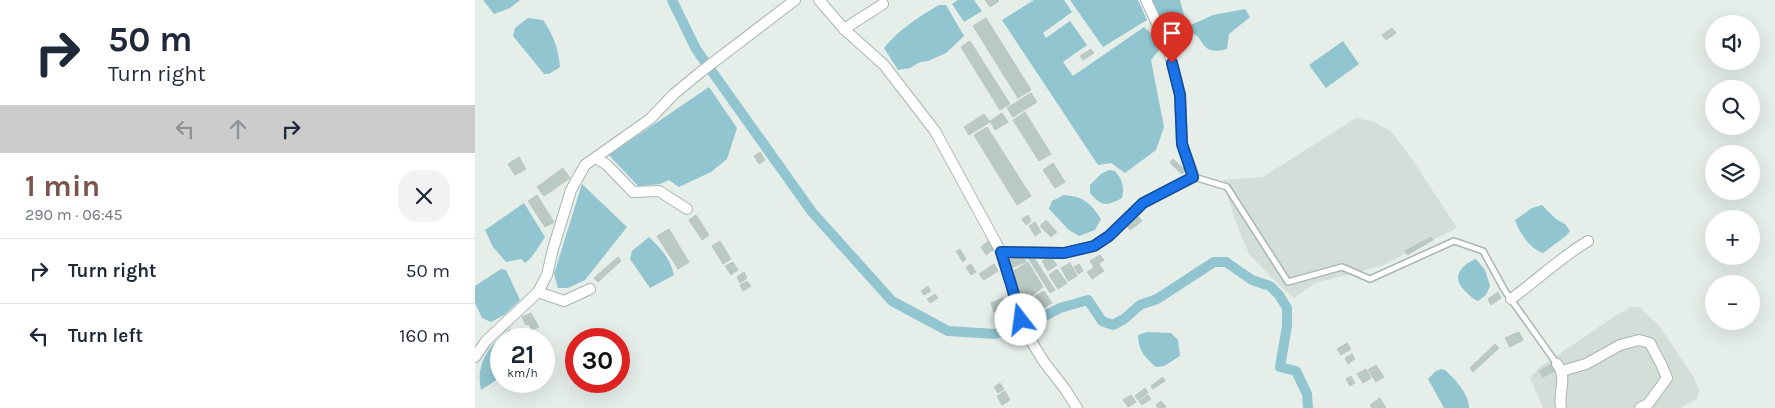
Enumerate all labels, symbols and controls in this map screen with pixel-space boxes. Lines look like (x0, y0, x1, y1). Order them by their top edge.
pin (1151, 12, 1193, 63)
map controls (1705, 15, 1760, 330)
button: sound (1705, 15, 1760, 70)
text: 50 m (108, 19, 193, 60)
icon: arrive (1158, 19, 1186, 47)
icon: right (25, 20, 90, 85)
text: Turn right (108, 61, 206, 87)
button: search (1705, 80, 1760, 135)
icon: left (171, 115, 199, 143)
icon: ahead (224, 115, 252, 143)
icon: right (277, 115, 305, 143)
button: layers (1705, 145, 1760, 200)
text: 1 min (25, 168, 100, 204)
button: close (398, 170, 450, 222)
text: 290 m · 06:45 (25, 205, 123, 224)
button: + (1705, 210, 1760, 265)
icon: right (25, 257, 53, 285)
text: Turn right (68, 260, 157, 282)
text: 50 m (406, 260, 450, 282)
button: − (1705, 275, 1760, 330)
position arrow (994, 293, 1046, 345)
icon: left (25, 322, 53, 350)
text: Turn left (68, 325, 143, 347)
text: 160 m (399, 325, 450, 347)
speed limit sign: 30 (565, 328, 630, 393)
text: 21 (510, 340, 535, 369)
text: km/h (507, 366, 538, 380)

